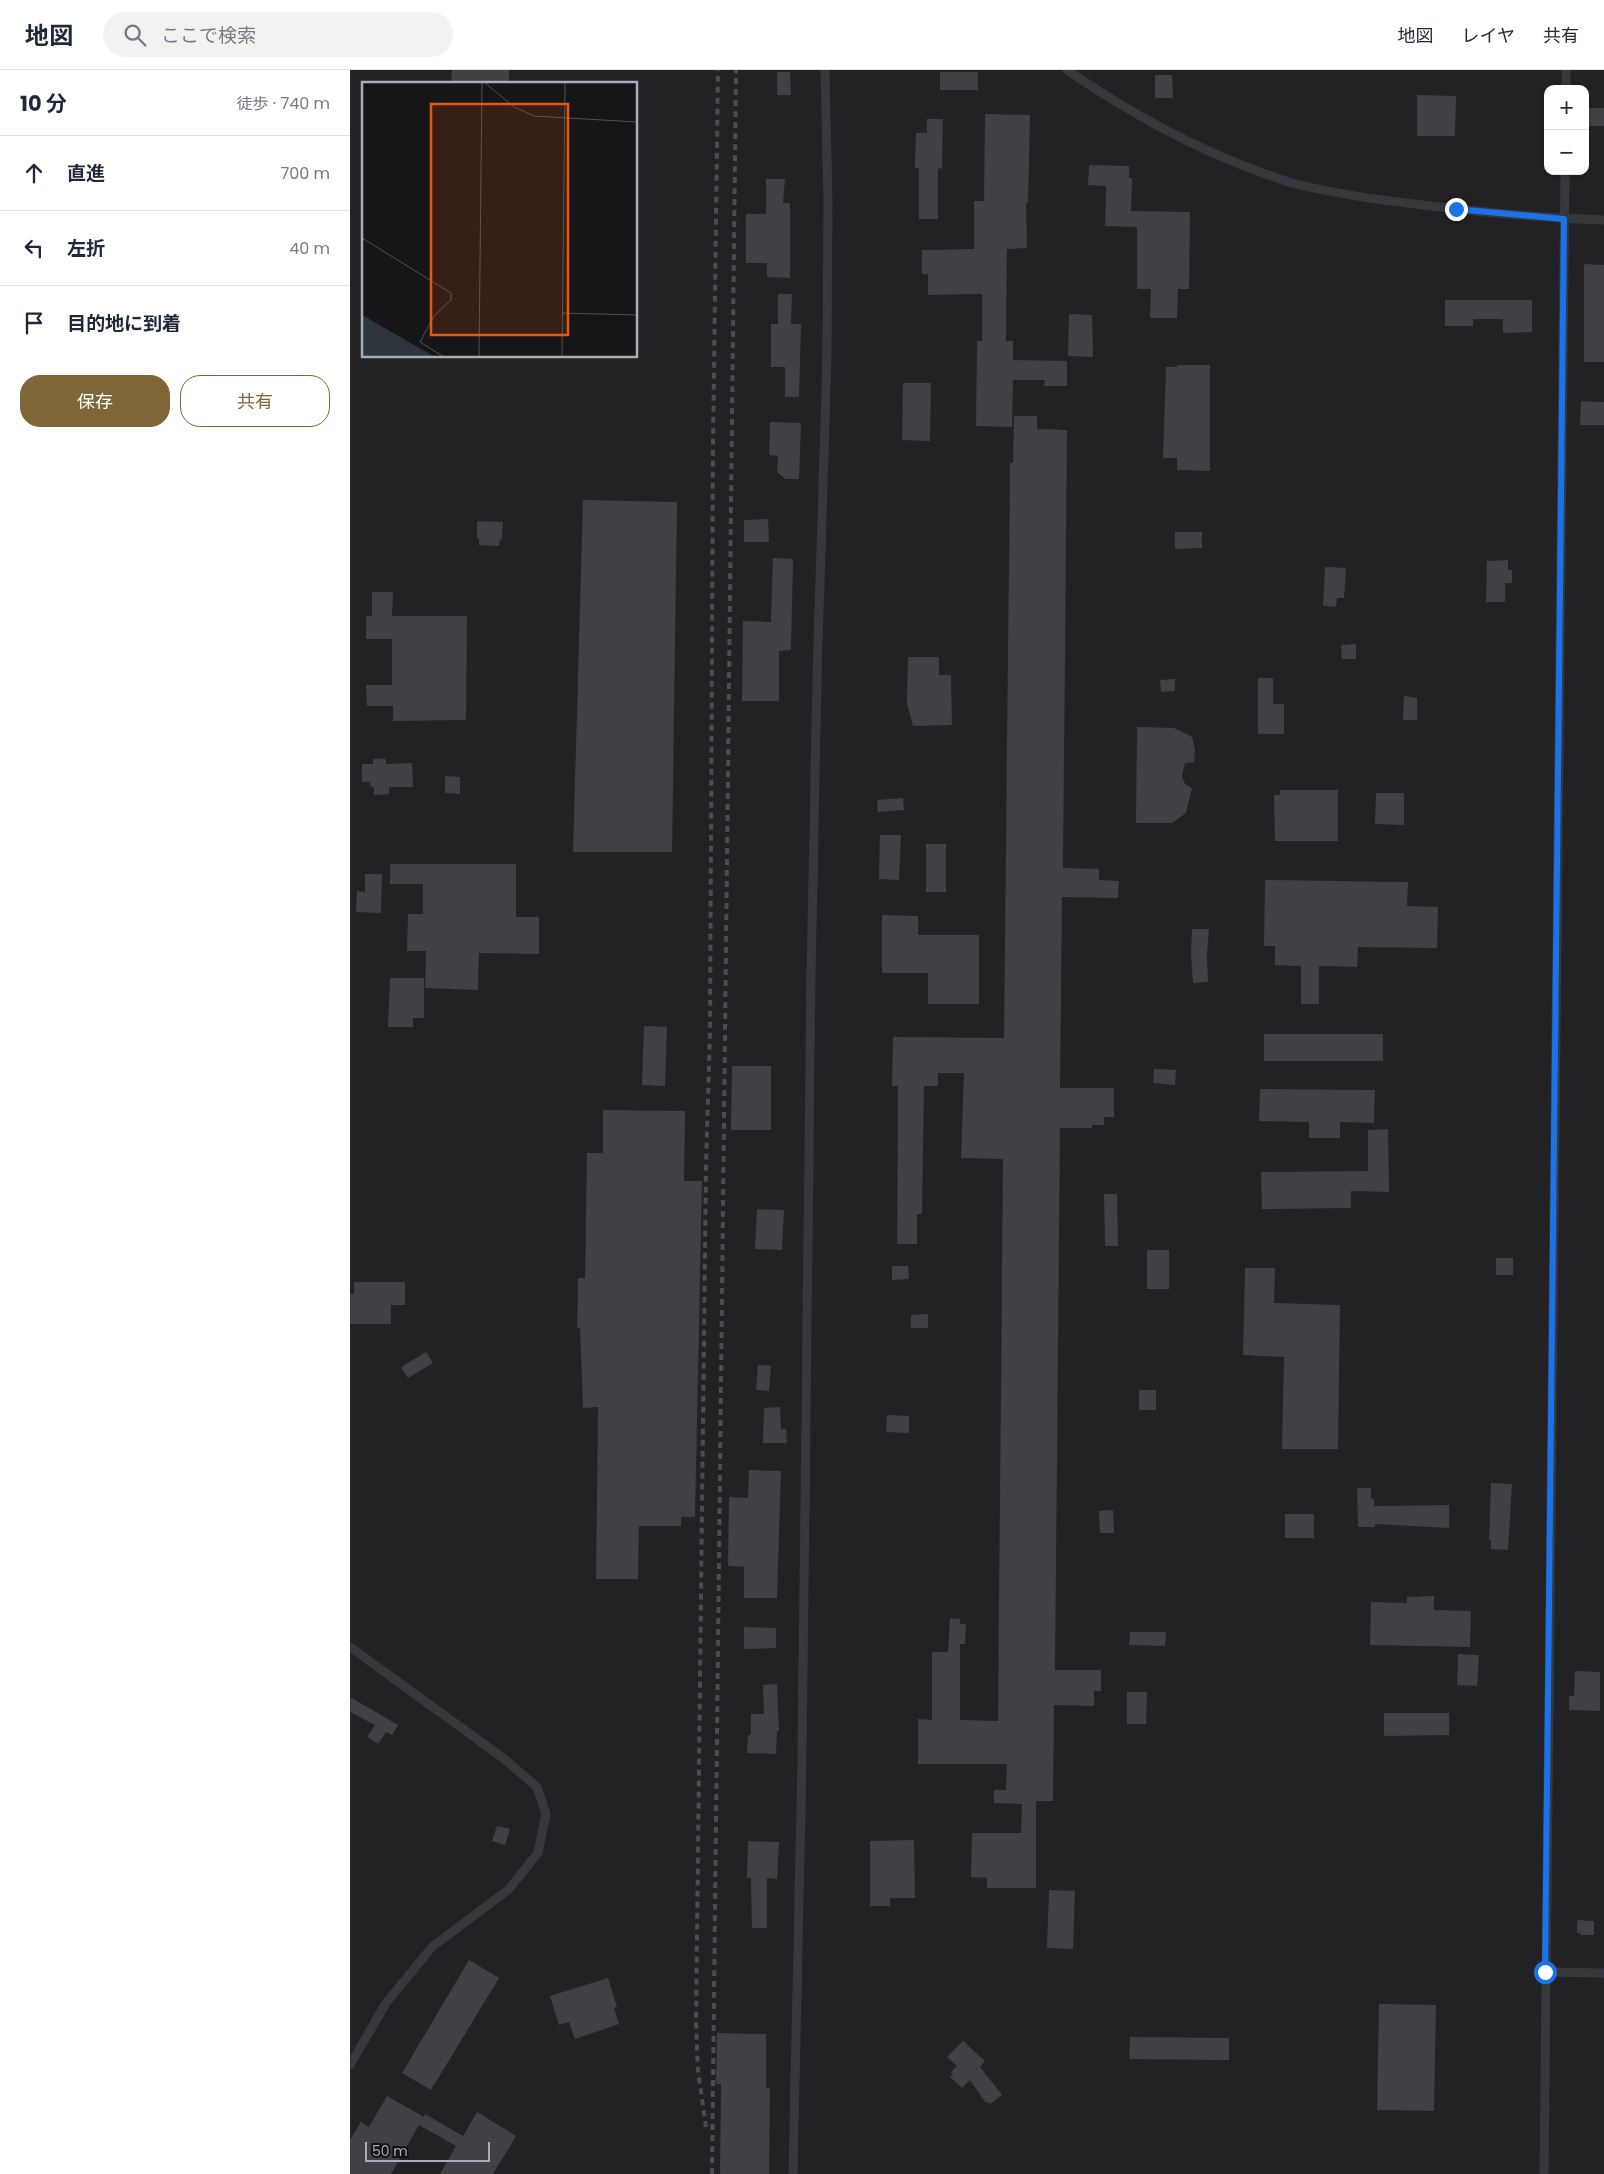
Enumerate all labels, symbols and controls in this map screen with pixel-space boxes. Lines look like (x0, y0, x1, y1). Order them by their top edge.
search box (103, 12, 453, 57)
text: 地図 (25, 19, 73, 52)
icon: search (121, 21, 149, 49)
text: ここで検索 (161, 22, 256, 49)
text: 地図 (1398, 23, 1434, 48)
text: レイヤ (1462, 23, 1515, 48)
text: 共有 (1543, 23, 1579, 48)
inset map (362, 82, 638, 358)
map controls (1544, 85, 1589, 175)
button: + (1544, 85, 1589, 130)
text: 10 分 (20, 89, 67, 118)
text: 徒歩 · 740 m (236, 92, 330, 115)
button: − (1544, 130, 1589, 175)
icon: ahead (20, 159, 48, 187)
text: 直進 (67, 160, 105, 187)
text: 700 m (280, 162, 330, 185)
route end (1445, 198, 1468, 221)
icon: left (20, 234, 48, 262)
text: 左折 (67, 235, 105, 262)
text: 40 m (289, 237, 330, 260)
icon: arrive (20, 309, 48, 337)
text: 目的地に到着 (67, 310, 181, 337)
button: 保存 (20, 375, 170, 427)
button: 共有 (180, 375, 330, 427)
route start (1534, 1961, 1557, 1984)
scale bar (365, 2139, 490, 2162)
text: 50 m (372, 2141, 408, 2161)

